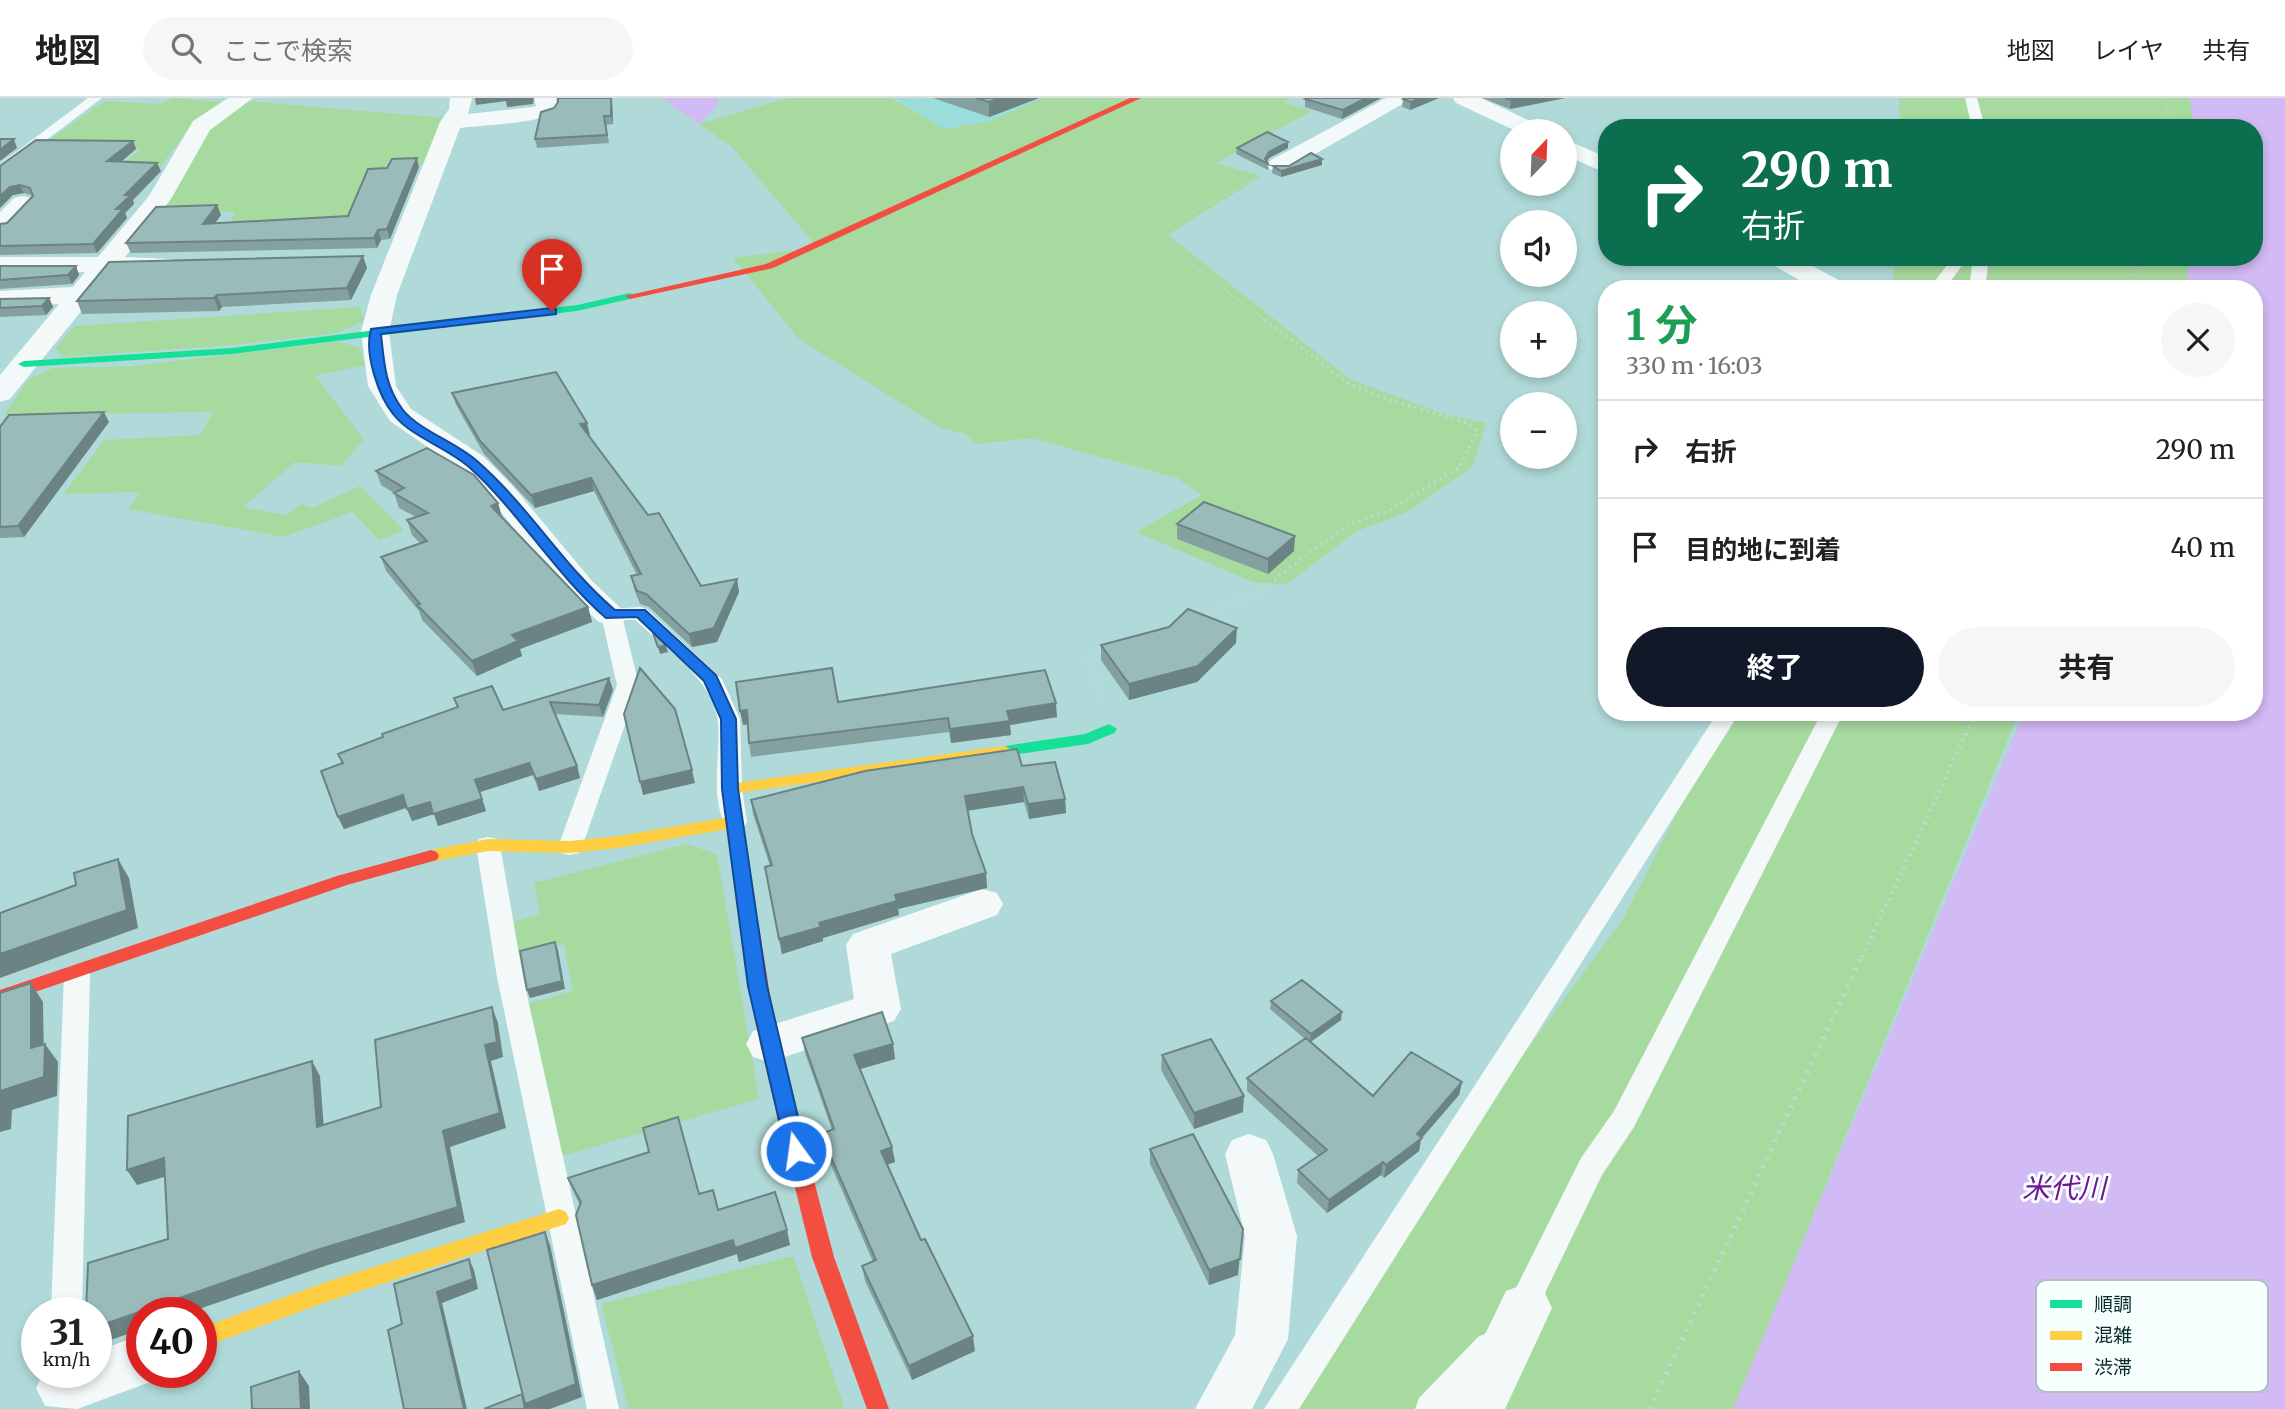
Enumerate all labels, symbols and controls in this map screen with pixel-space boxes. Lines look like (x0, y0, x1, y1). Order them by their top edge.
search box (143, 17, 633, 80)
icon: search (167, 29, 205, 67)
text: 地図 (35, 30, 101, 71)
text: ここで検索 (223, 34, 353, 67)
text: 地図 (2007, 35, 2055, 66)
text: レイヤ (2093, 35, 2164, 66)
text: 共有 (2202, 35, 2250, 66)
north arrow (1500, 119, 1577, 196)
map controls (1500, 119, 1577, 469)
text: 290 m (1741, 139, 1893, 200)
icon: right (1626, 147, 1717, 238)
text: 右折 (1741, 206, 1805, 246)
button: sound (1500, 210, 1577, 287)
pin (522, 239, 582, 311)
icon: arrive (533, 250, 571, 288)
text: 1 分 (1626, 299, 1697, 351)
button: + (1500, 301, 1577, 378)
button: close (2161, 303, 2235, 377)
text: 330 m · 16:03 (1626, 351, 1763, 380)
button: − (1500, 392, 1577, 469)
icon: right (1626, 430, 1664, 468)
text: 290 m (2156, 433, 2235, 466)
text: 右折 (1685, 435, 1737, 468)
icon: arrive (1626, 528, 1664, 566)
text: 40 m (2171, 531, 2235, 564)
text: 目的地に到着 (1685, 533, 1841, 566)
button: 終了 (1626, 627, 1924, 707)
button: 共有 (1938, 627, 2235, 707)
position arrow (759, 1114, 833, 1188)
water label: 米代川 (2022, 1170, 2109, 1206)
legend (2036, 1280, 2268, 1392)
text: 順調 (2094, 1292, 2132, 1316)
speed limit sign: 40 (126, 1297, 217, 1388)
text: 31 (49, 1311, 84, 1355)
text: 混雑 (2094, 1323, 2132, 1347)
text: km/h (43, 1348, 90, 1371)
text: 渋滞 (2094, 1355, 2132, 1379)

